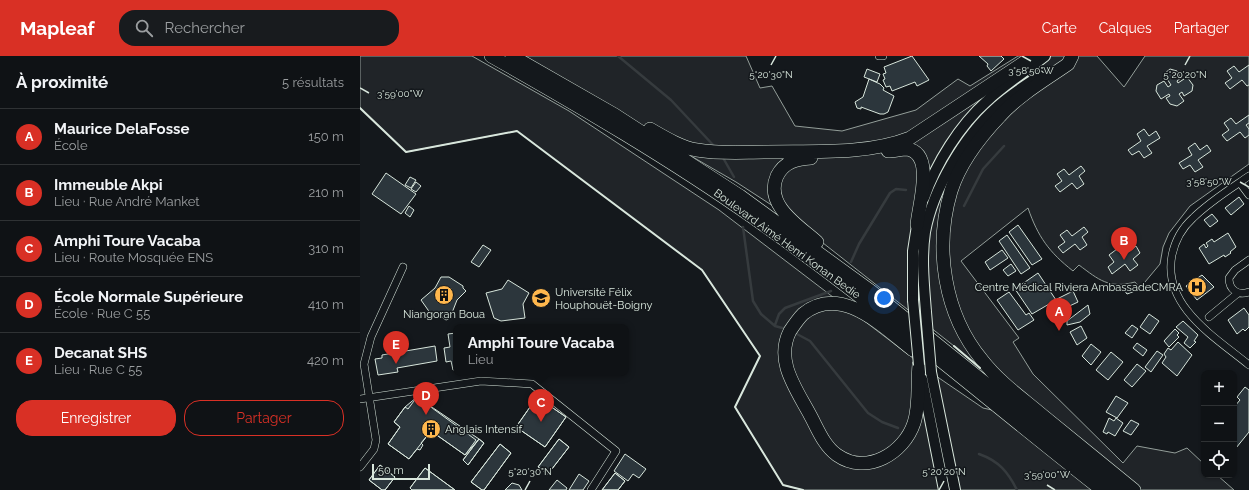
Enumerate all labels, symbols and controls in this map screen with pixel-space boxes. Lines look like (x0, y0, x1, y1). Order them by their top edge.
search box (119, 10, 399, 46)
text: Mapleaf (20, 17, 95, 39)
icon: search (133, 17, 155, 39)
text: Rechercher (165, 19, 245, 37)
text: Carte (1042, 20, 1077, 36)
text: Calques (1099, 20, 1152, 36)
text: Partager (1174, 20, 1229, 36)
text: 3°58'50"W (1008, 65, 1054, 76)
text: 5°20'30"N (749, 69, 793, 80)
text: 5°20'20"N (1163, 69, 1207, 80)
text: À proximité (16, 72, 108, 92)
text: 5 résultats (282, 75, 344, 90)
text: 3°59'00"W (377, 88, 424, 99)
text: Maurice DelaFosse (54, 120, 190, 138)
text: A (25, 129, 33, 144)
text: 150 m (308, 129, 344, 144)
text: École (54, 138, 88, 153)
text: Immeuble Akpi (54, 176, 163, 194)
text: 3°58'50"W (1186, 176, 1232, 187)
text: B (25, 185, 33, 200)
text: 210 m (308, 185, 344, 200)
street label: Boulevard Aimé Henri Konan Bedie (711, 186, 863, 302)
text: Lieu · Rue André Manket (54, 194, 200, 209)
pin: B (1111, 227, 1137, 260)
text: Amphi Toure Vacaba (54, 232, 201, 250)
text: C (25, 241, 33, 256)
text: 310 m (308, 241, 344, 256)
text: Lieu · Route Mosquée ENS (54, 250, 213, 265)
hospital icon: Centre Médical Riviera AmbassadeCMRA (1186, 276, 1208, 298)
place label: Centre Médical Riviera AmbassadeCMRA (975, 281, 1184, 294)
building icon: Niangoran Boua (433, 284, 455, 306)
place label: Université Félix Houphouët-Boigny (555, 286, 652, 312)
school or university icon: Université Félix Houphouët-Boigny (530, 287, 552, 309)
text: École Normale Supérieure (54, 288, 243, 306)
your location (874, 288, 894, 308)
text: D (24, 297, 34, 312)
text: 410 m (308, 297, 344, 312)
pin: A (1046, 298, 1072, 331)
text: École · Rue C 55 (54, 306, 150, 321)
place label: Niangoran Boua (403, 308, 485, 321)
popup (453, 324, 629, 376)
pin: E (383, 331, 409, 364)
text: Amphi Toure Vacaba (468, 334, 614, 352)
text: Decanat SHS (54, 344, 147, 362)
text: Lieu (468, 352, 493, 367)
text: E (25, 353, 33, 368)
text: 420 m (307, 353, 344, 368)
text: Lieu · Rue C 55 (54, 362, 142, 377)
map controls (1201, 370, 1237, 478)
button: + (1201, 370, 1237, 406)
pin: D (413, 382, 439, 415)
pin: C (528, 389, 554, 422)
button: Enregistrer (16, 400, 176, 436)
button: Partager (184, 400, 344, 436)
button: − (1201, 406, 1237, 442)
building icon: Anglais Intensif (420, 418, 442, 440)
place label: Anglais Intensif (445, 423, 522, 436)
button: locate (1201, 442, 1237, 478)
scale bar (372, 462, 430, 481)
text: 50 m (378, 464, 404, 477)
text: 5°20'30"N (508, 466, 552, 477)
text: 5°20'20"N (922, 466, 966, 477)
text: 3°59'00"W (1024, 469, 1071, 480)

